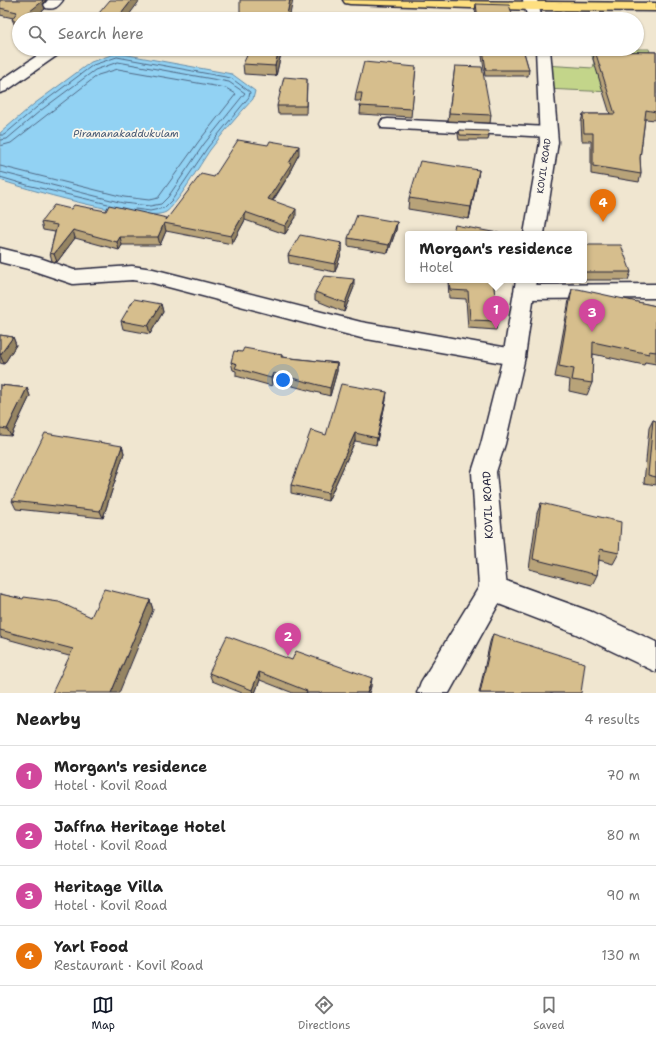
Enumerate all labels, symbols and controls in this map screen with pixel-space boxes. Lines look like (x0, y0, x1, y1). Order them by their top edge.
search box (12, 12, 644, 56)
icon: search (26, 23, 48, 45)
text: Search here (58, 24, 144, 44)
water label: Piramanakaddukulam (73, 127, 179, 140)
street label: KOVIL ROAD (534, 138, 554, 194)
pin: 4 (590, 189, 616, 222)
popup (405, 231, 587, 283)
text: Morgan's residence (419, 239, 573, 259)
text: Hotel (419, 259, 453, 276)
pin: 1 (483, 296, 509, 329)
pin: 3 (579, 299, 605, 332)
your location (273, 370, 293, 390)
street label: KOVIL ROAD (479, 471, 497, 539)
pin: 2 (275, 623, 301, 656)
text: Nearby (16, 708, 81, 730)
text: 4 results (584, 711, 640, 728)
text: Morgan's residence (54, 757, 207, 777)
text: 1 (26, 767, 32, 784)
text: 70 m (606, 767, 640, 784)
text: Hotel · Kovil Road (54, 777, 167, 794)
text: Jaffna Heritage Hotel (54, 817, 226, 837)
text: 2 (24, 827, 34, 844)
text: 80 m (606, 827, 640, 844)
text: Hotel · Kovil Road (54, 837, 167, 854)
text: Heritage Villa (54, 877, 163, 897)
text: 3 (24, 887, 34, 904)
text: 90 m (606, 887, 640, 904)
text: Hotel · Kovil Road (54, 897, 167, 914)
text: Yarl Food (54, 937, 128, 957)
text: 4 (24, 947, 34, 964)
text: 130 m (602, 947, 640, 964)
text: Restaurant · Kovil Road (54, 957, 203, 974)
tab: Map (91, 994, 115, 1033)
tab: Directions (298, 994, 350, 1033)
tab: Saved (533, 994, 565, 1033)

